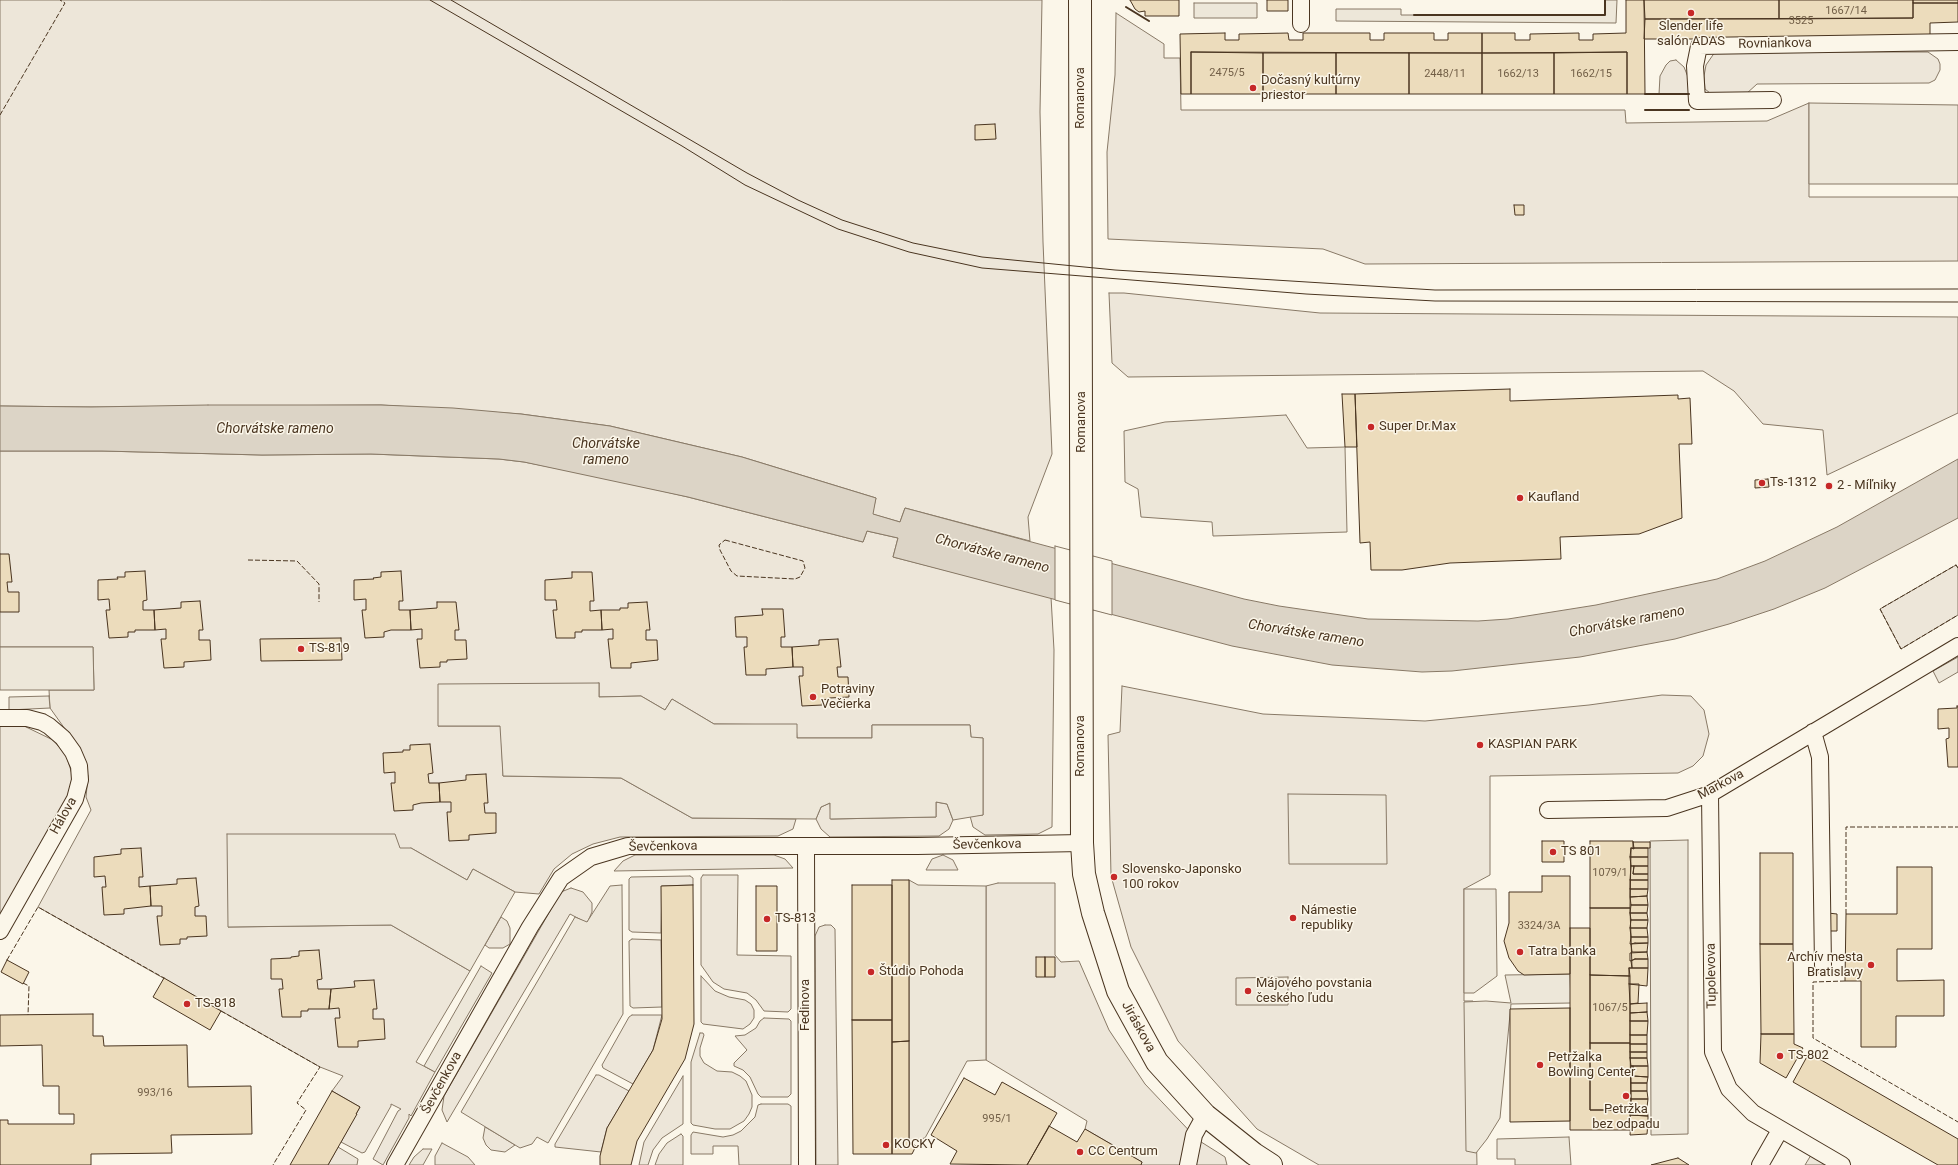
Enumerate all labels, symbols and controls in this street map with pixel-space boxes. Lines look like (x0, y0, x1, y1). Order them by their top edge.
house number: 1667/14 (1825, 4, 1867, 18)
marker: Slender life salón ADAS (1686, 8, 1696, 18)
house number: 3525 (1789, 14, 1813, 28)
place label: Slender life salón ADAS (1657, 19, 1725, 50)
street label: Rovniankova (1738, 36, 1812, 52)
house number: 2475/5 (1209, 66, 1245, 80)
street label: Romanova (1073, 67, 1089, 129)
house number: 2448/11 (1424, 67, 1466, 81)
house number: 1662/13 (1497, 67, 1539, 81)
house number: 1662/15 (1570, 67, 1612, 81)
place label: Dočasný kultúrny priestor (1261, 73, 1360, 104)
marker: Dočasný kultúrny priestor (1248, 83, 1258, 93)
street label: Romanova (1074, 391, 1090, 453)
place label: Super Dr.Max (1379, 419, 1456, 435)
water label: Chorvátske rameno (216, 421, 334, 437)
marker: Super Dr.Max (1366, 422, 1376, 432)
water label: Chorvátske rameno (572, 436, 640, 468)
place label: Ts-1312 (1770, 475, 1817, 491)
marker: Ts-1312 (1757, 478, 1767, 488)
place label: 2 - Míľniky (1837, 478, 1896, 494)
marker: 2 - Míľniky (1824, 481, 1834, 491)
place label: Kaufland (1528, 490, 1579, 506)
marker: Kaufland (1515, 493, 1525, 503)
water label: Chorvátske rameno (933, 531, 1051, 577)
water label: Chorvátske rameno (1568, 603, 1686, 641)
water label: Chorvátske rameno (1247, 617, 1365, 651)
place label: TS-819 (309, 641, 350, 657)
marker: TS-819 (296, 644, 306, 654)
place label: Potraviny Večierka (821, 682, 875, 713)
marker: Potraviny Večierka (808, 692, 818, 702)
street label: Romanova (1073, 715, 1089, 777)
place label: KASPIAN PARK (1488, 737, 1577, 753)
marker: KASPIAN PARK (1475, 740, 1485, 750)
street label: Markova (1695, 766, 1747, 804)
street label: Hálova (47, 795, 81, 837)
street label: Ševčenkova (952, 837, 1022, 853)
street label: Ševčenkova (628, 839, 698, 855)
place label: TS 801 (1561, 844, 1602, 860)
marker: TS 801 (1548, 847, 1558, 857)
place label: Slovensko-Japonsko 100 rokov (1122, 862, 1242, 893)
house number: 1079/1 (1592, 866, 1628, 880)
marker: Slovensko-Japonsko 100 rokov (1109, 872, 1119, 882)
place label: Námestie republiky (1301, 903, 1357, 934)
place label: TS-813 (775, 911, 816, 927)
marker: Námestie republiky (1288, 913, 1298, 923)
marker: TS-813 (762, 914, 772, 924)
house number: 3324/3A (1518, 919, 1560, 933)
street label: Tupolevova (1704, 943, 1720, 1009)
place label: Tatra banka (1528, 944, 1596, 960)
marker: Tatra banka (1515, 947, 1525, 957)
place label: Archív mesta Bratislavy (1787, 950, 1863, 981)
marker: Archív mesta Bratislavy (1866, 960, 1876, 970)
place label: Štúdio Pohoda (879, 964, 964, 980)
marker: Štúdio Pohoda (866, 967, 876, 977)
place label: Májového povstania českého ľudu (1256, 976, 1372, 1007)
street label: Fedinova (798, 979, 814, 1031)
marker: Májového povstania českého ľudu (1243, 986, 1253, 996)
place label: TS-818 (195, 996, 236, 1012)
marker: TS-818 (182, 999, 192, 1009)
street label: Jiráskova (1118, 999, 1158, 1055)
house number: 1067/5 (1592, 1001, 1628, 1015)
place label: TS-802 (1788, 1048, 1829, 1064)
street label: Ševčenkova (418, 1049, 466, 1117)
place label: Petržalka Bowling Center (1548, 1050, 1635, 1081)
marker: TS-802 (1775, 1051, 1785, 1061)
marker: Petržalka Bowling Center (1535, 1060, 1545, 1070)
house number: 993/16 (137, 1086, 173, 1100)
marker: Petržka bez odpadu (1621, 1091, 1631, 1101)
place label: Petržka bez odpadu (1592, 1102, 1660, 1133)
house number: 995/1 (982, 1112, 1012, 1126)
place label: KOCKY (894, 1137, 935, 1153)
marker: KOCKY (881, 1140, 891, 1150)
place label: CC Centrum (1088, 1144, 1158, 1160)
marker: CC Centrum (1075, 1147, 1085, 1157)

